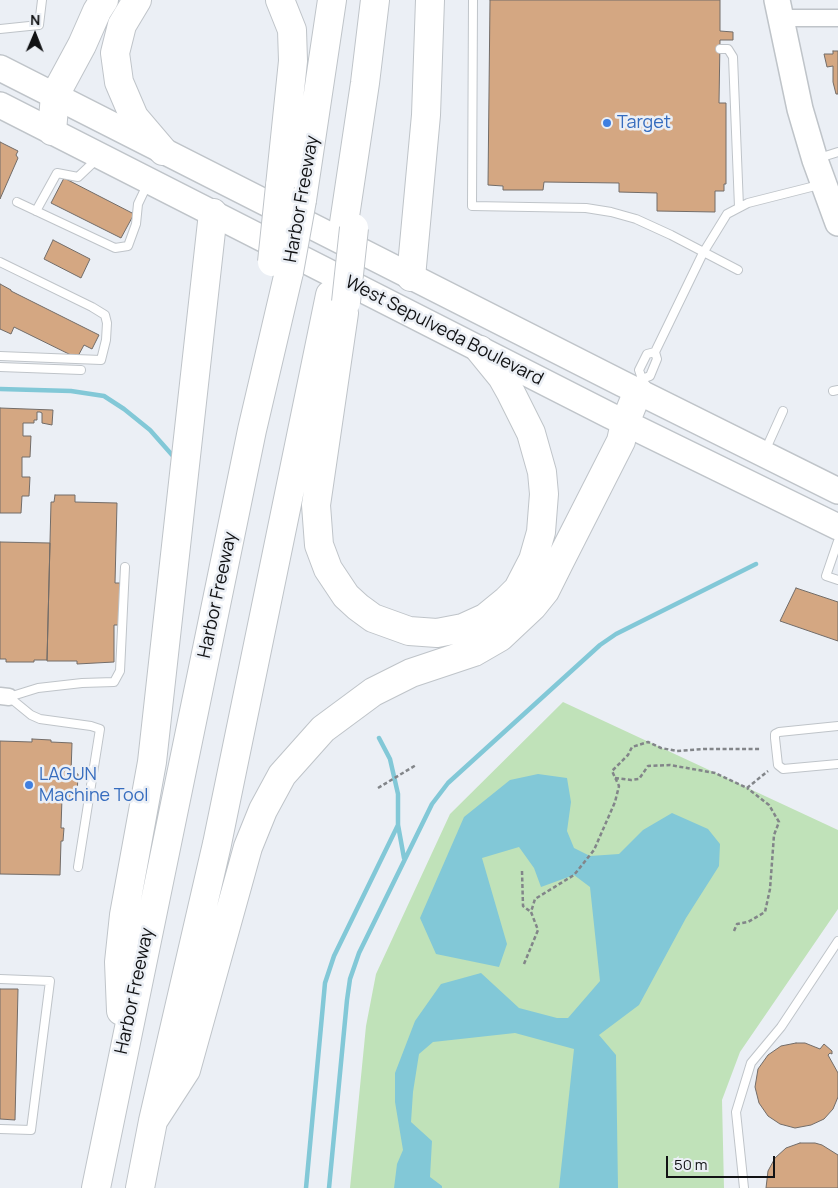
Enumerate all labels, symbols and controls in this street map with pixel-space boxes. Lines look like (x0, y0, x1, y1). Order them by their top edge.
north arrow (10, 10, 60, 60)
text: N (30, 10, 40, 29)
place label: Target (617, 112, 671, 134)
marker: Target (601, 117, 613, 129)
street label: Harbor Freeway (280, 134, 324, 264)
street label: West Sepulveda Boulevard (341, 272, 547, 390)
street label: Harbor Freeway (194, 530, 242, 660)
place label: LAGUN Machine Tool (39, 764, 149, 806)
marker: LAGUN Machine Tool (23, 779, 35, 791)
street label: Harbor Freeway (111, 926, 159, 1056)
scale bar (668, 1146, 777, 1178)
text: 50 m (674, 1154, 708, 1175)

